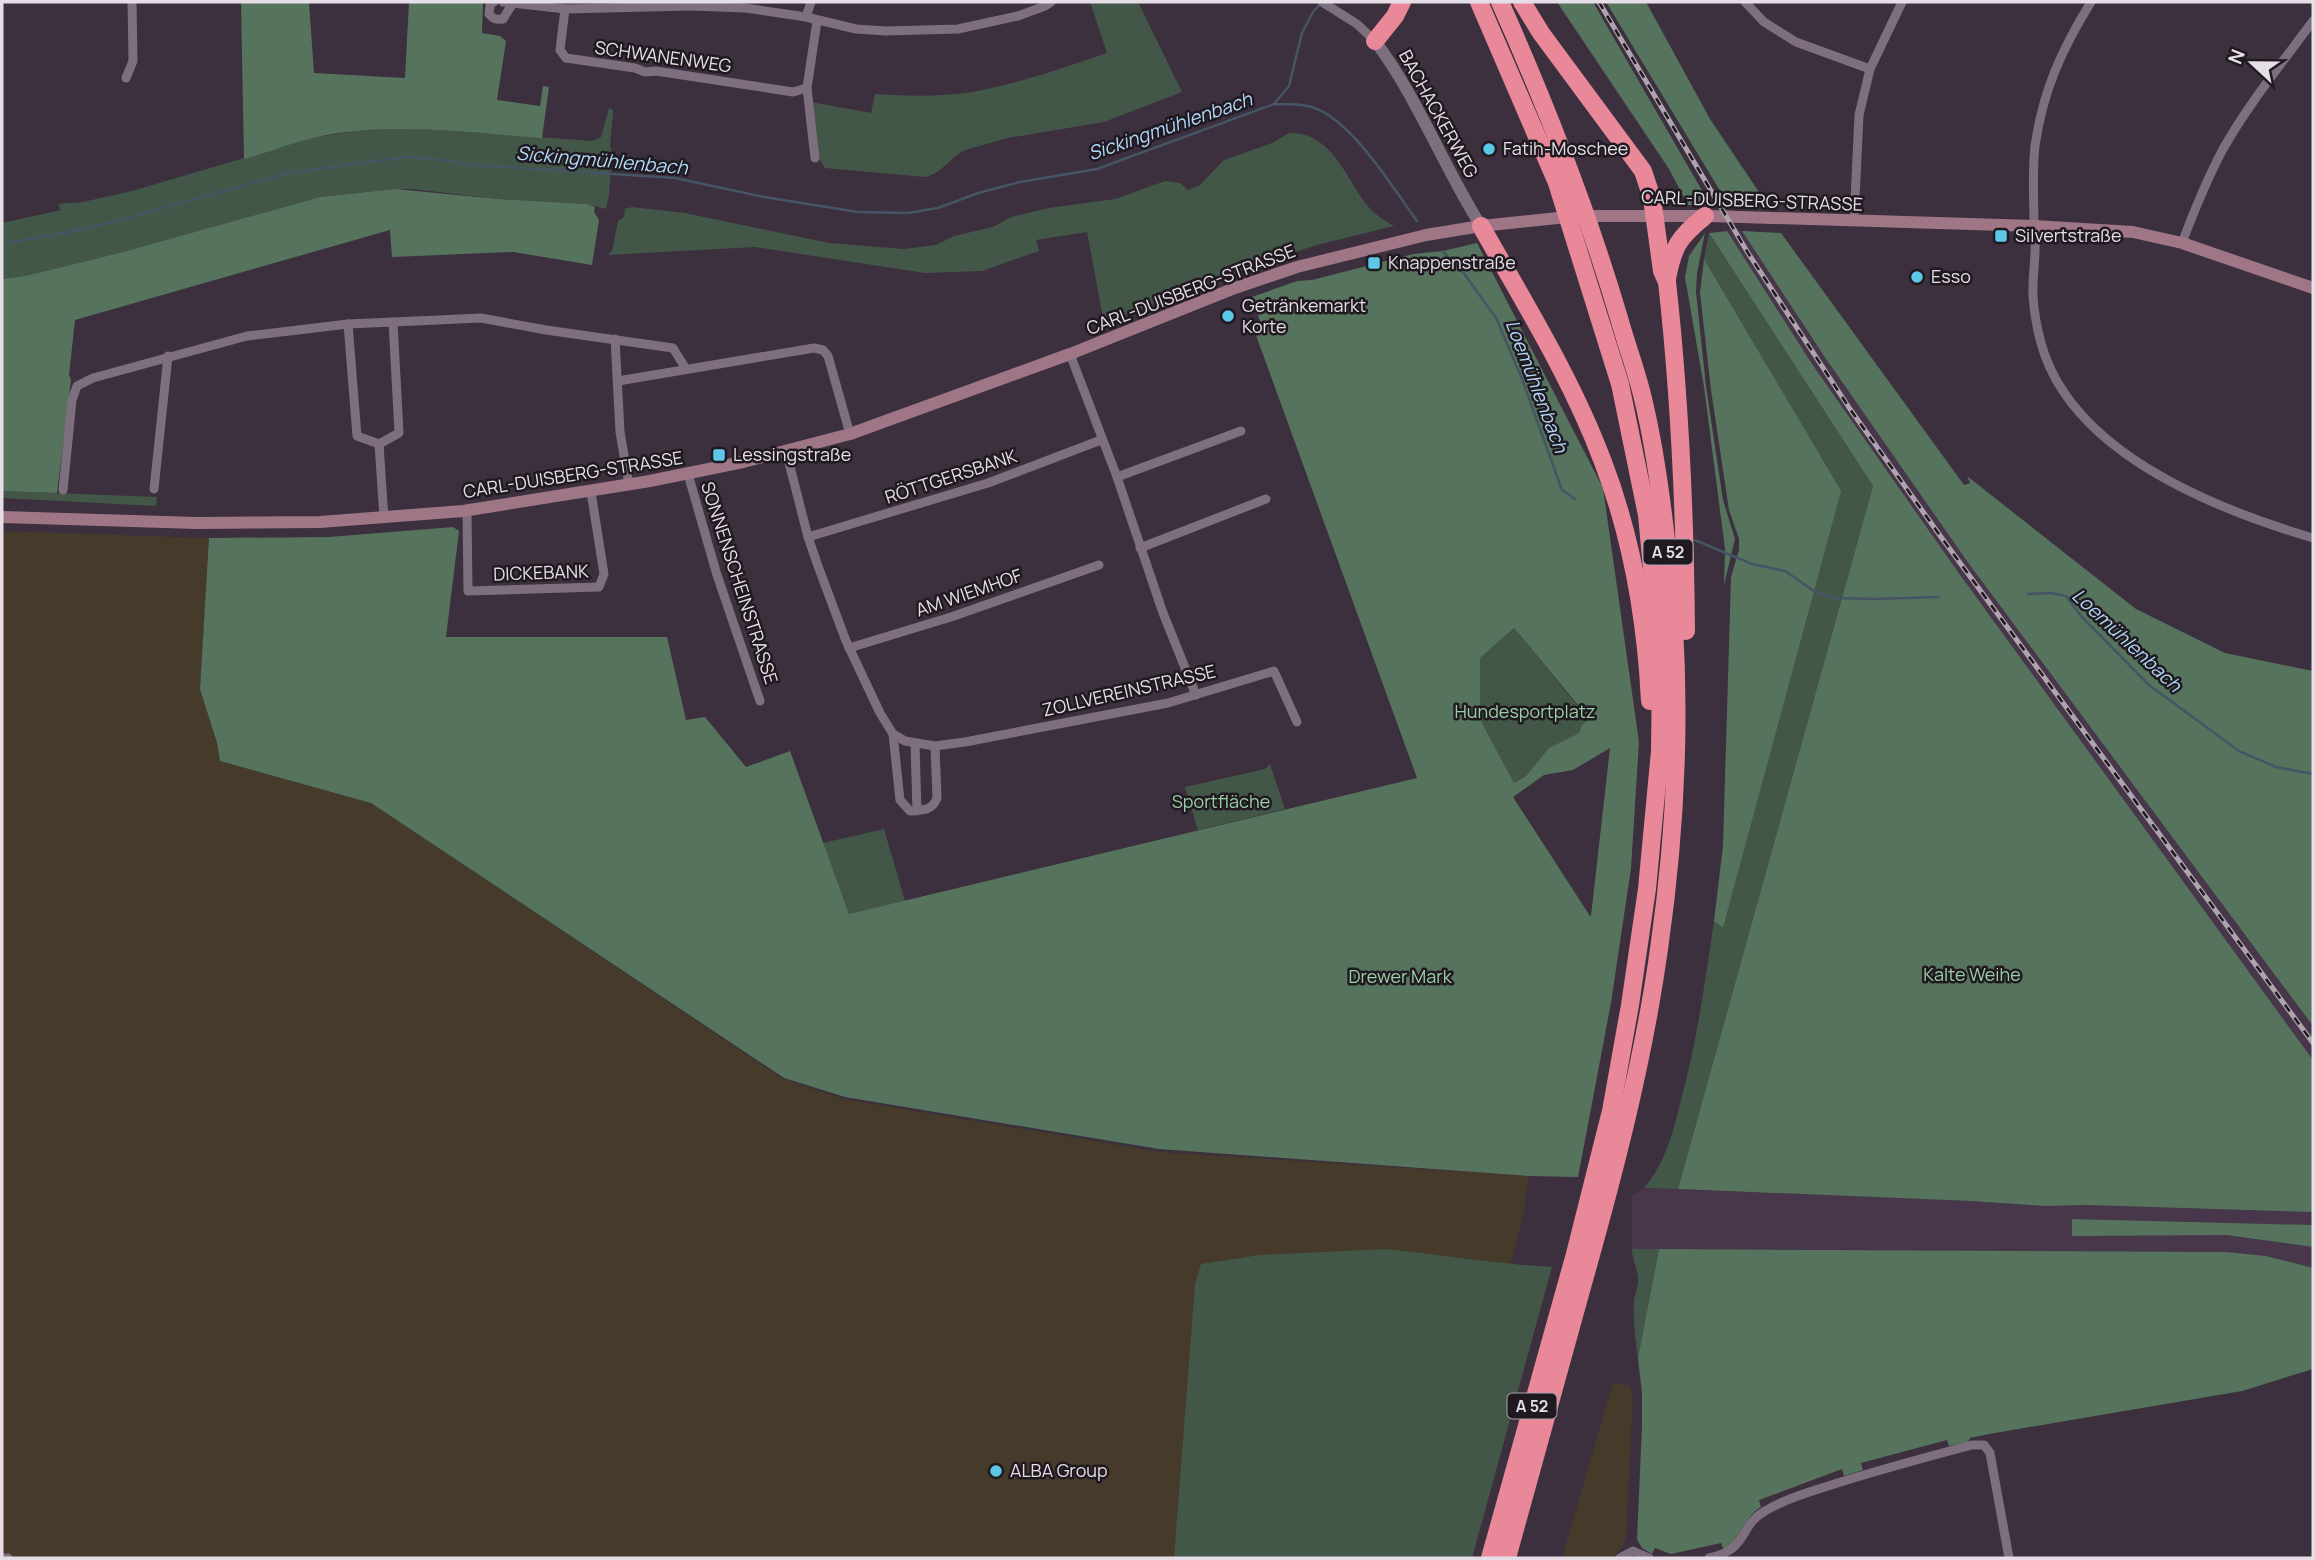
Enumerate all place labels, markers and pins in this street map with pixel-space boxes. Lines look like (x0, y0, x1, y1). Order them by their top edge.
place label: Fatih-Moschee (1503, 136, 1628, 160)
marker: Fatih-Moschee (1481, 141, 1497, 157)
place label: Silvertstraße (2015, 223, 2122, 247)
marker: Silvertstraße (1993, 228, 2009, 244)
place label: Knappenstraße (1388, 250, 1516, 274)
marker: Knappenstraße (1366, 255, 1382, 271)
place label: Esso (1931, 264, 1971, 288)
marker: Esso (1909, 269, 1925, 285)
place label: Getränkemarkt Korte (1242, 293, 1366, 338)
marker: Getränkemarkt Korte (1220, 308, 1236, 324)
place label: Lessingstraße (733, 442, 851, 466)
marker: Lessingstraße (711, 447, 727, 463)
place label: ALBA Group (1010, 1458, 1108, 1482)
marker: ALBA Group (988, 1463, 1004, 1479)

